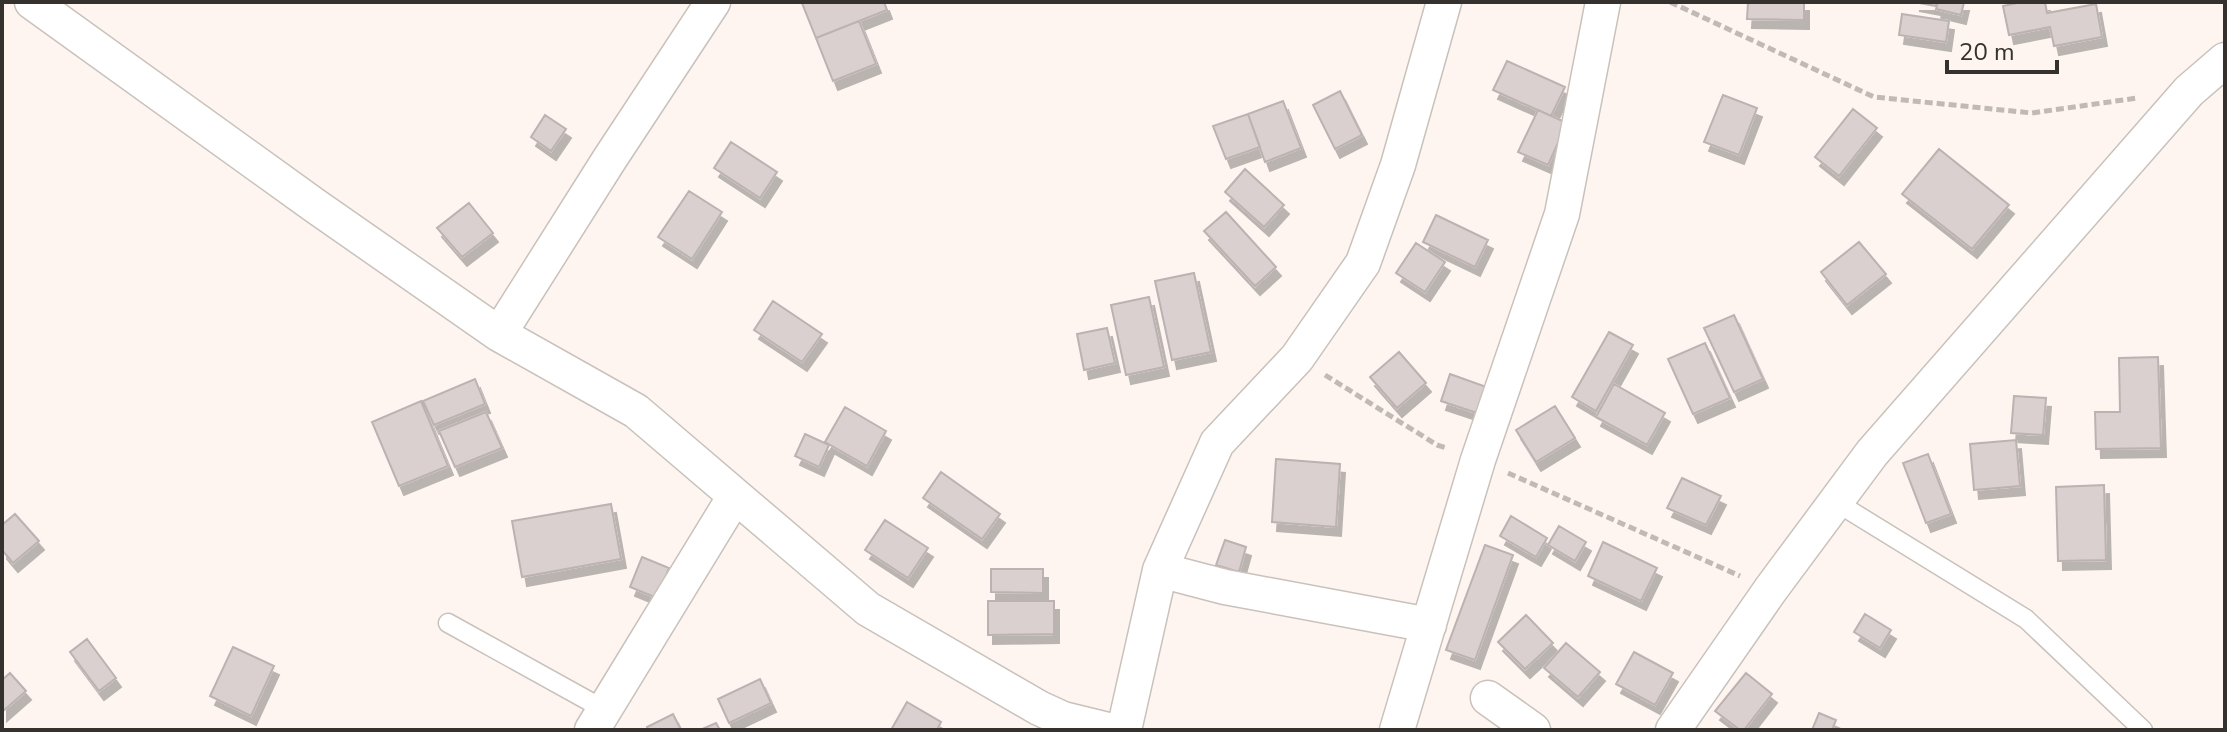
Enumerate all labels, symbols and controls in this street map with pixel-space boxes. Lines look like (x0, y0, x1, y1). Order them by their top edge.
scale bar (1947, 24, 2057, 74)
text: 20 m (1959, 36, 2015, 68)

